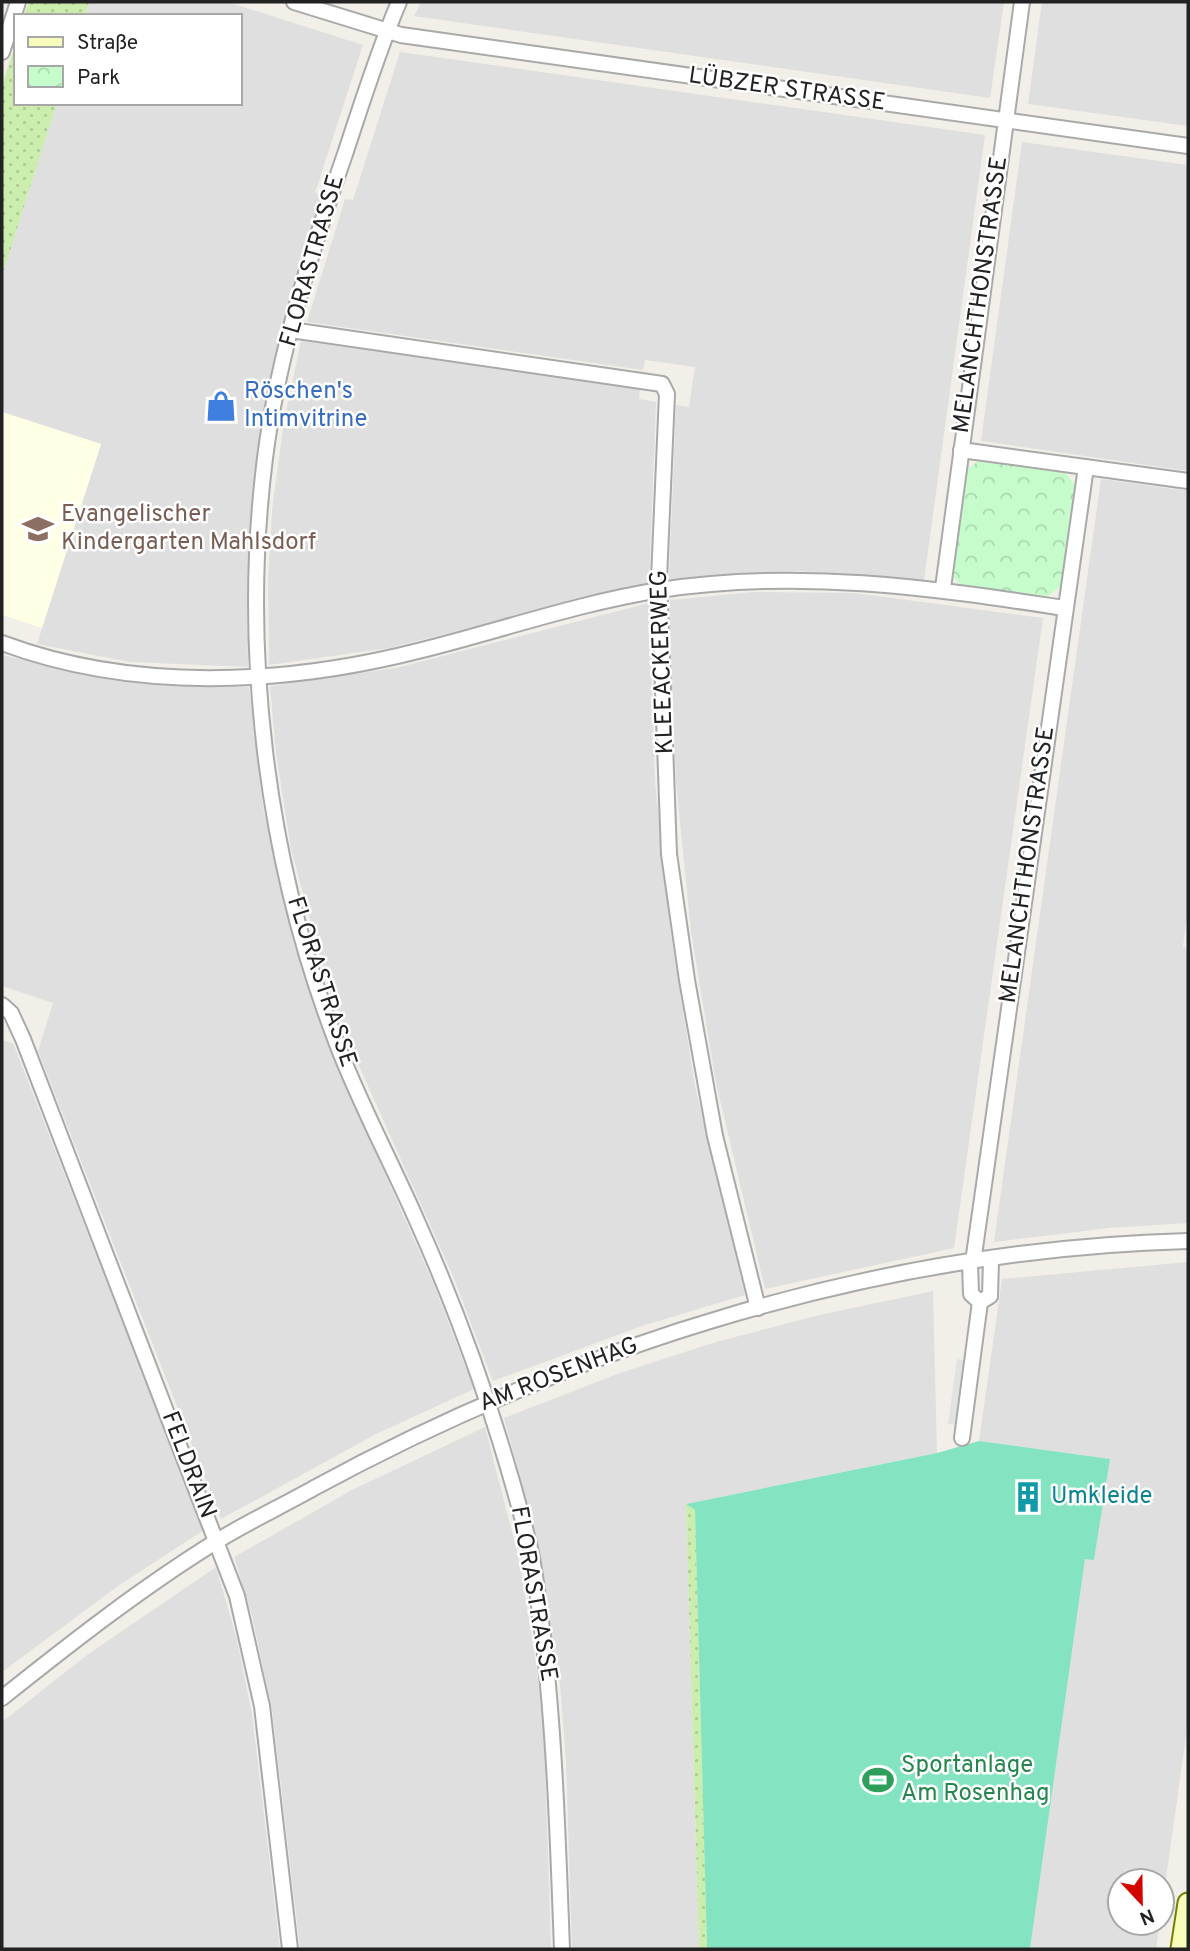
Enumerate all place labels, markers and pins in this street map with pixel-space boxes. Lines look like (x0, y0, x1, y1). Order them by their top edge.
place label: Röschen's Intimvitrine (244, 377, 367, 435)
shop icon: Röschen's Intimvitrine (204, 389, 238, 423)
place label: Evangelischer Kindergarten Mahlsdorf (61, 500, 316, 558)
school or university icon: Evangelischer Kindergarten Mahlsdorf (21, 512, 55, 546)
building icon: Umkleide (1011, 1480, 1045, 1514)
place label: Umkleide (1051, 1482, 1152, 1512)
place label: Sportanlage Am Rosenhag (901, 1751, 1050, 1809)
sports icon: Sportanlage Am Rosenhag (861, 1763, 895, 1797)

